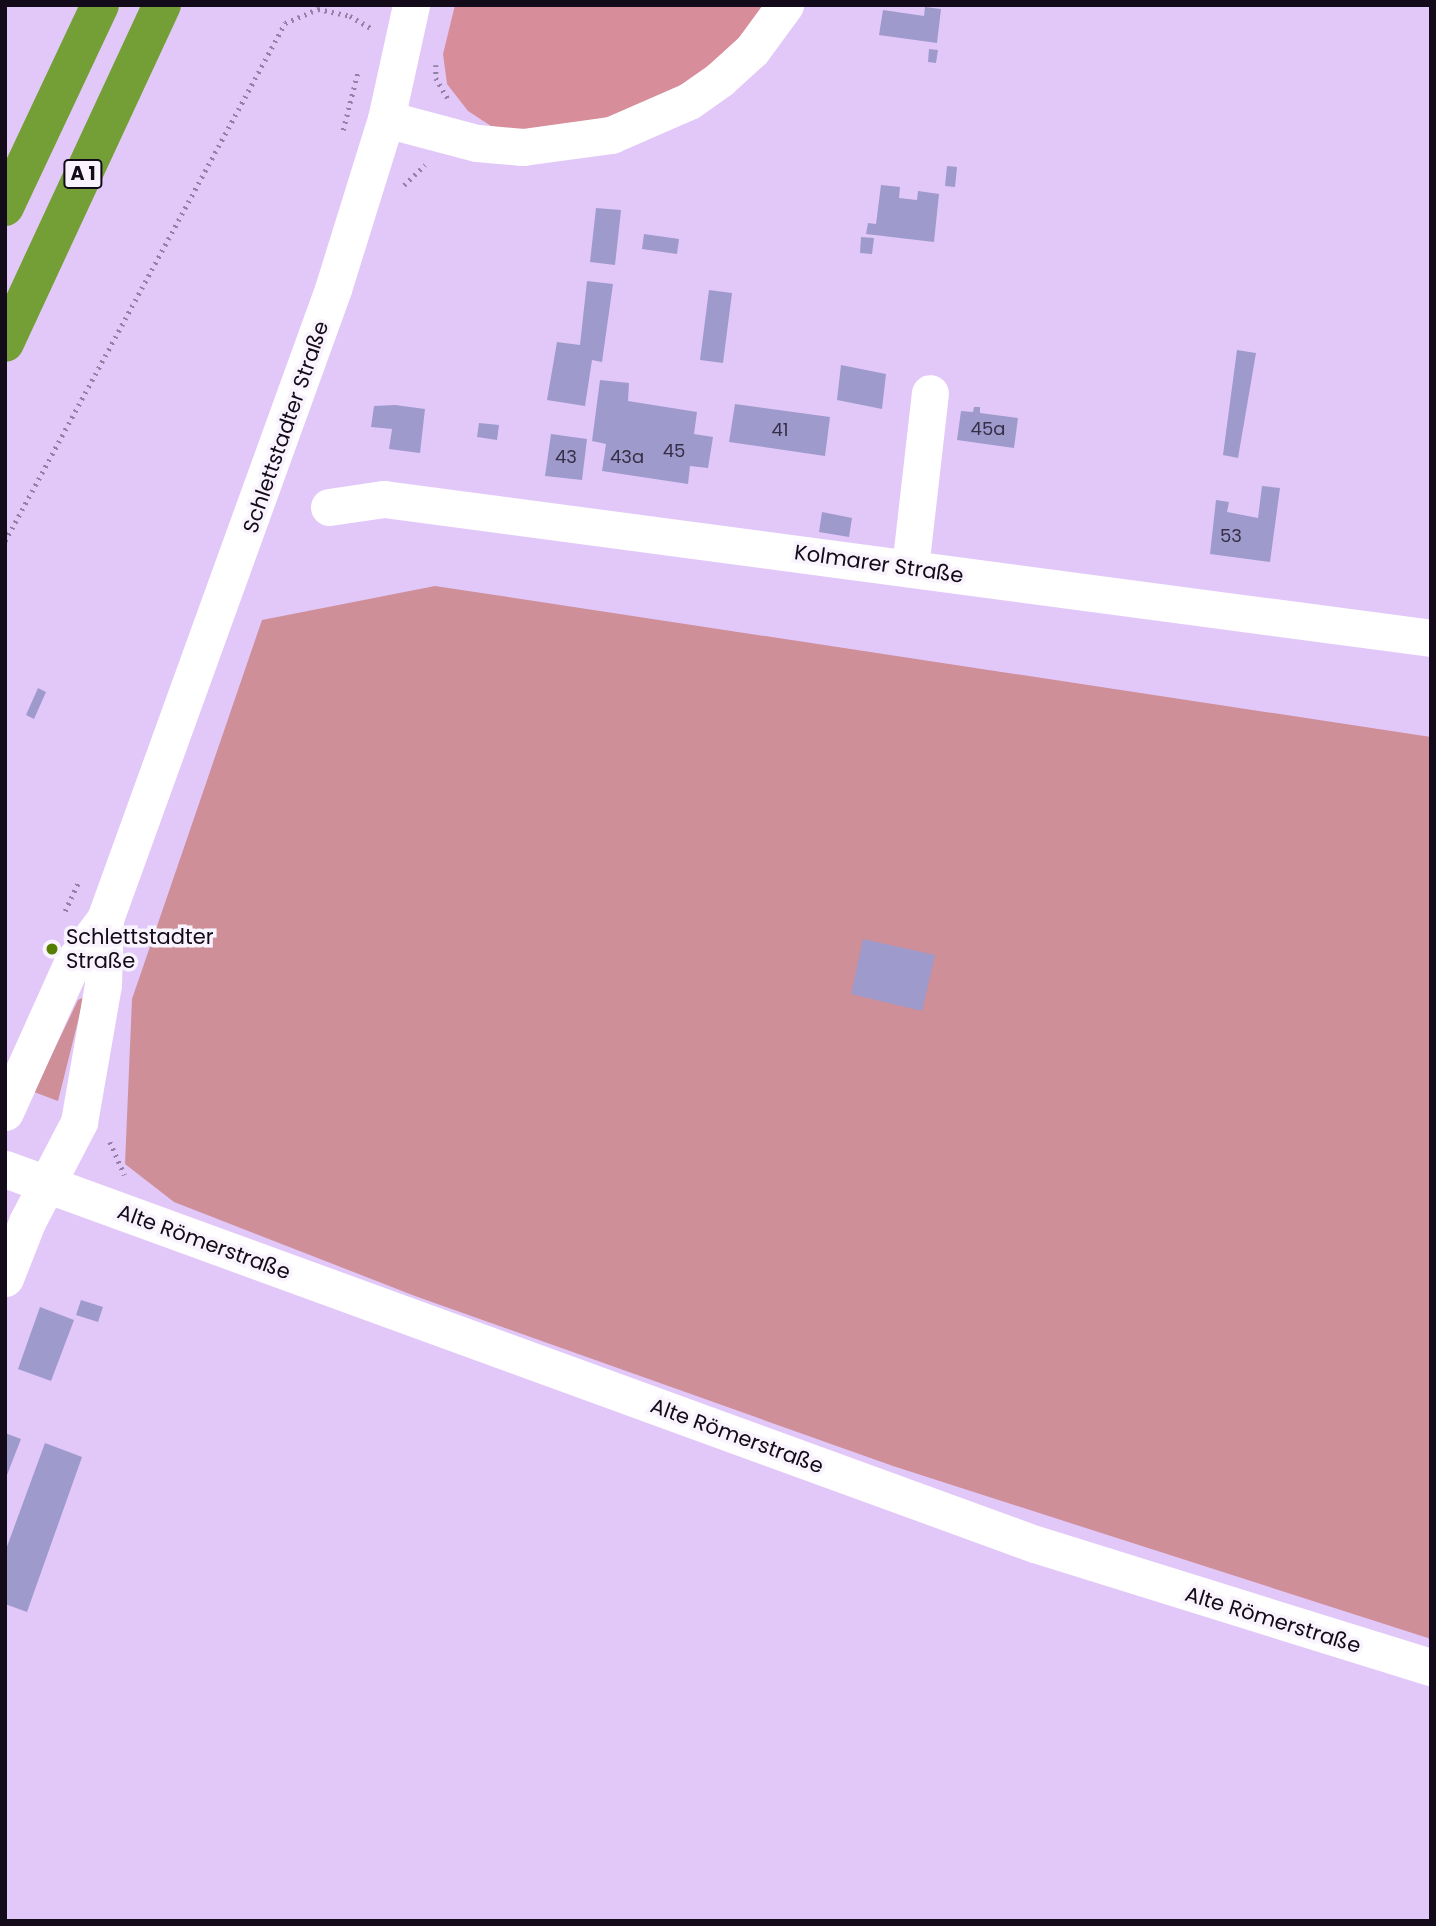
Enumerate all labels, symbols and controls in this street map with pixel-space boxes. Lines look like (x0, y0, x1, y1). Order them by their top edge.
road number: A 1 (62, 158, 104, 190)
street label: Schlettstadter Straße (238, 318, 334, 536)
house number: 45a (971, 418, 1005, 440)
house number: 41 (771, 419, 789, 441)
house number: 45 (663, 440, 685, 462)
house number: 43 (555, 446, 577, 468)
house number: 43a (610, 446, 644, 468)
house number: 53 (1220, 525, 1242, 547)
street label: Kolmarer Straße (793, 540, 965, 588)
place label: Schlettstadter Straße (66, 924, 213, 974)
marker: Schlettstadter Straße (44, 941, 60, 957)
street label: Alte Römerstraße (114, 1199, 294, 1285)
street label: Alte Römerstraße (647, 1393, 827, 1479)
street label: Alte Römerstraße (1182, 1581, 1364, 1659)

